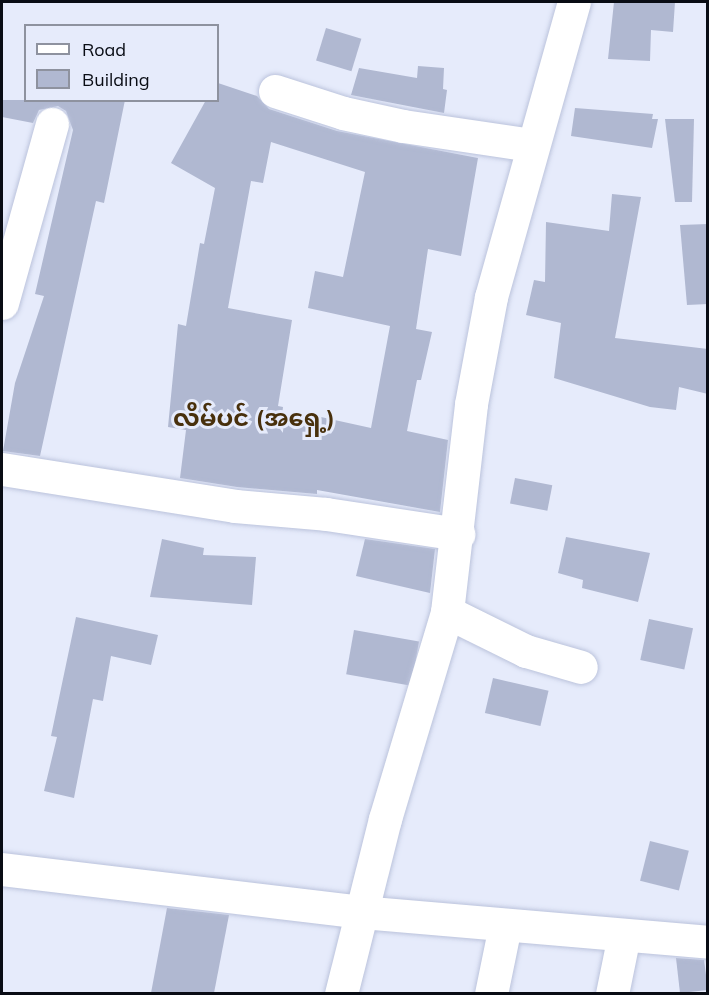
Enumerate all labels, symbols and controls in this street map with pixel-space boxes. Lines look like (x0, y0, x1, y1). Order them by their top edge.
legend (24, 24, 219, 102)
text: Road (82, 38, 126, 61)
text: Building (82, 68, 150, 91)
district label: လိမ်ပင် (အရှေ့) (173, 404, 335, 432)

